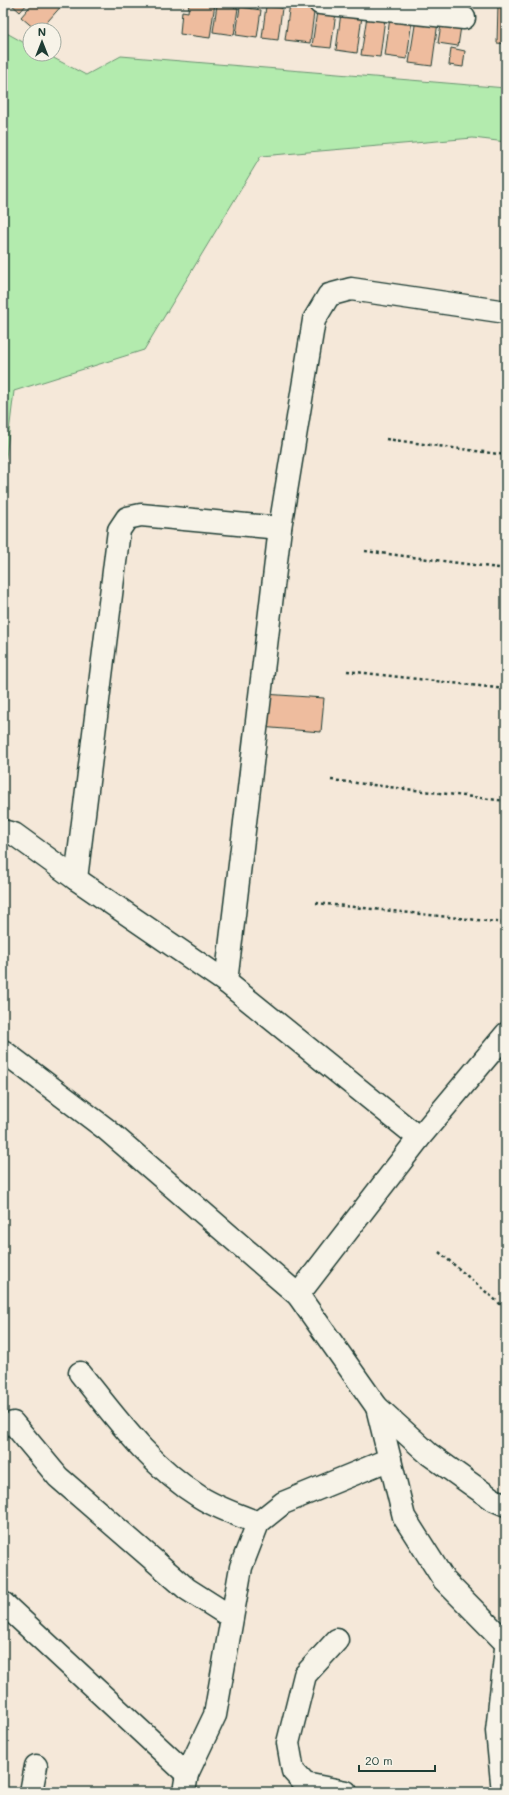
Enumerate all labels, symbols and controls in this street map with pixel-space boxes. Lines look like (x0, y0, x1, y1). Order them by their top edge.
north arrow (22, 22, 62, 62)
text: N (38, 24, 46, 39)
scale bar (359, 1747, 435, 1773)
text: 20 m (365, 1752, 393, 1768)

